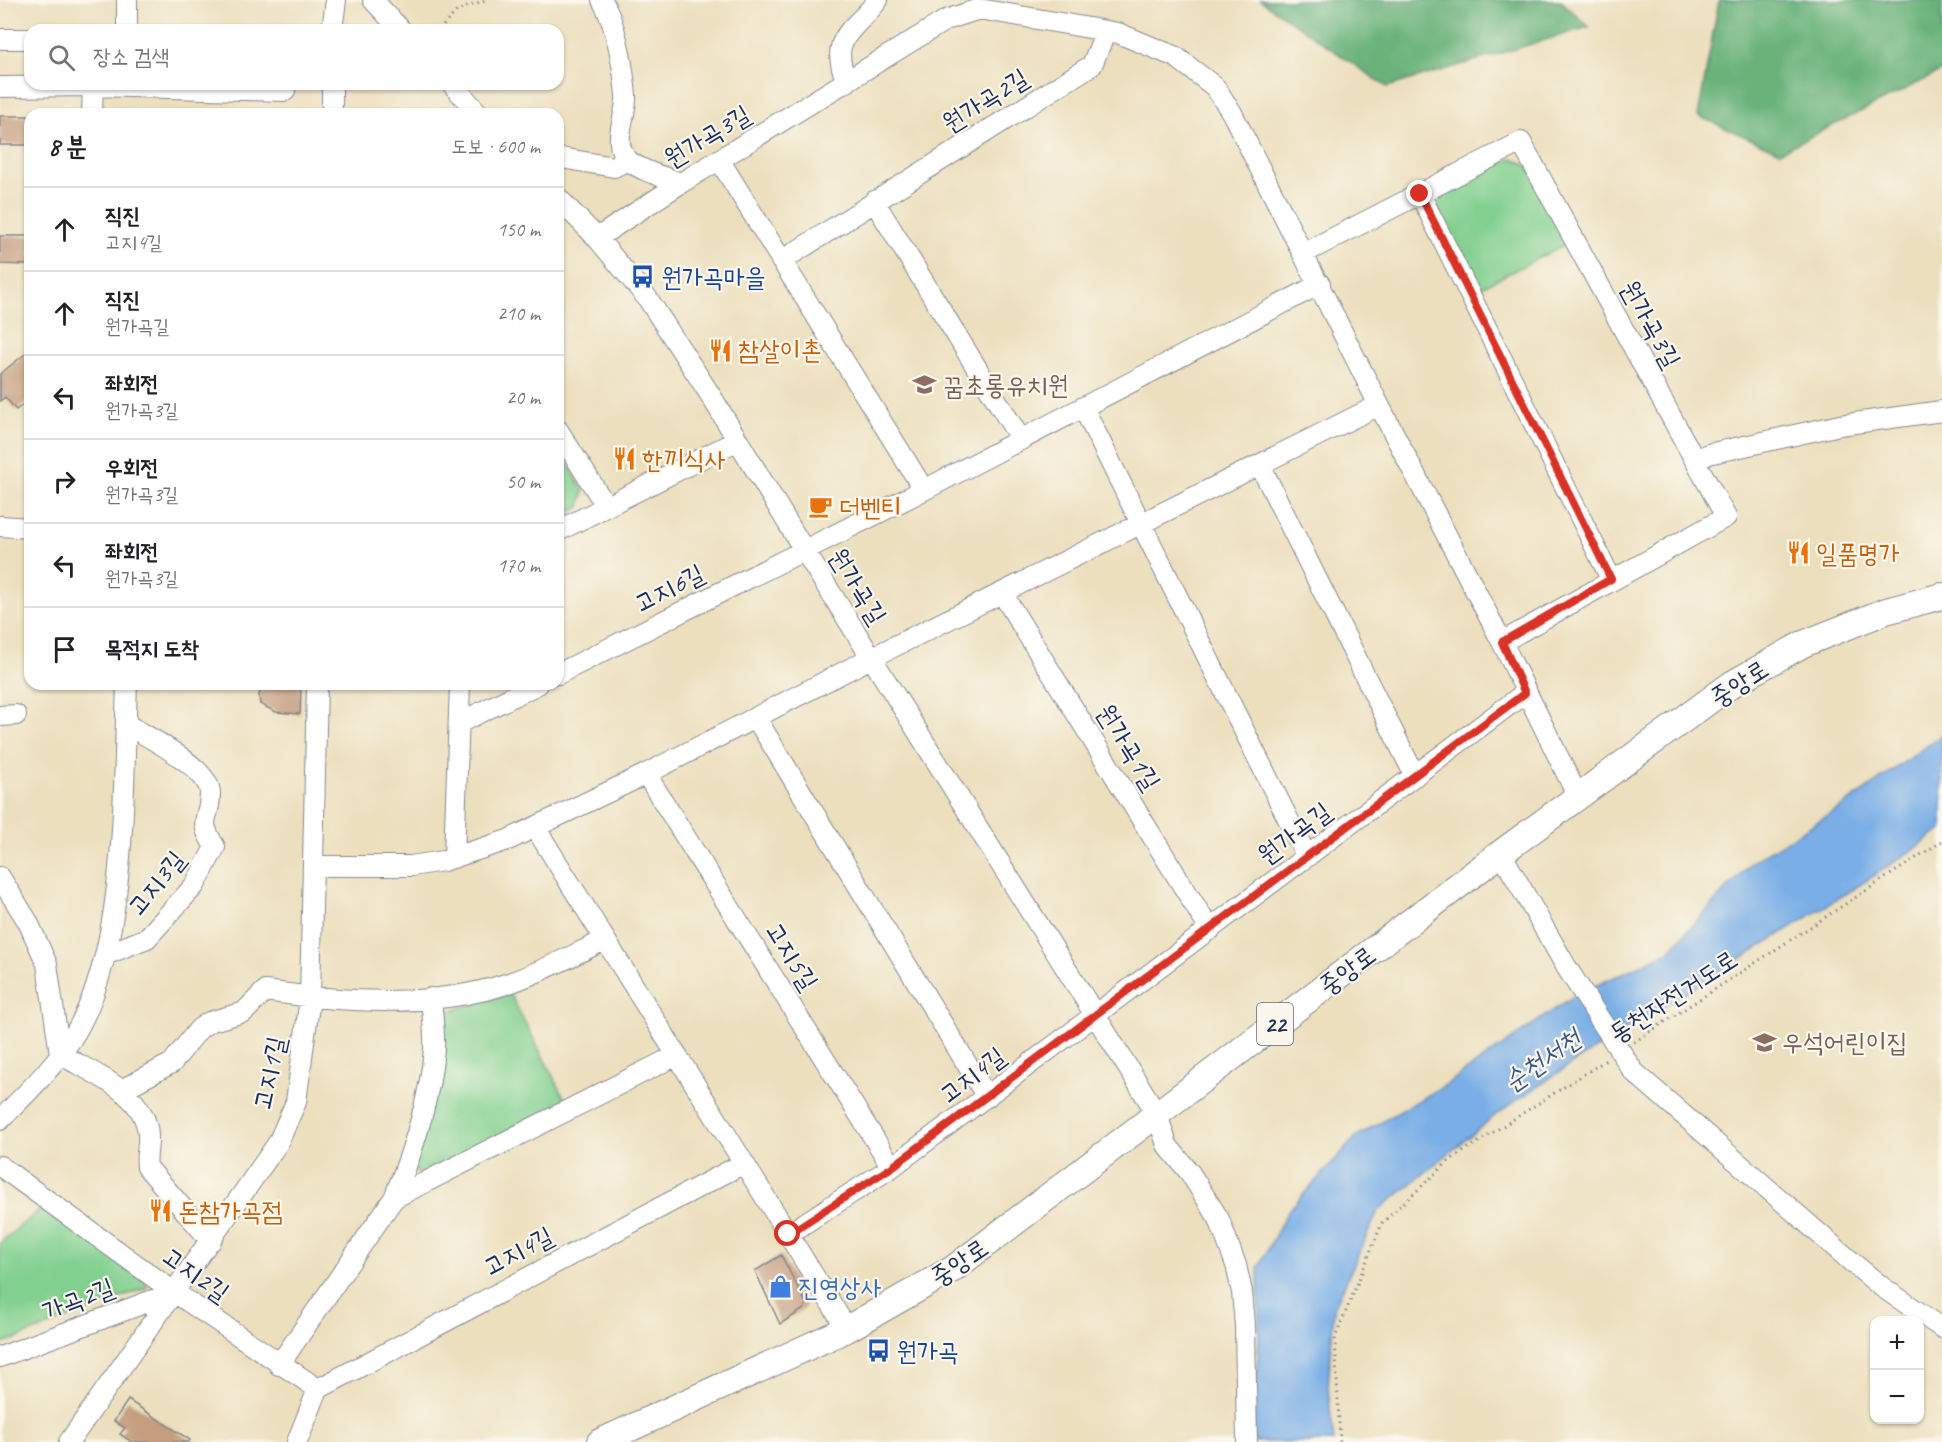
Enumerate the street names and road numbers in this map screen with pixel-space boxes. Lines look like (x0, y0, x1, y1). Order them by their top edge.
street label: 원가곡2길 (936, 61, 1035, 140)
street label: 원가곡3길 (658, 98, 757, 175)
street label: 원가곡3길 (1613, 275, 1688, 374)
street label: 원가곡길 (821, 542, 894, 631)
street label: 고지6길 (629, 557, 710, 620)
street label: 중앙로 (1704, 652, 1775, 714)
street label: 원가곡1길 (1089, 698, 1168, 797)
street label: 원가곡길 (1251, 795, 1338, 872)
street label: 고지3길 (120, 844, 193, 923)
street label: 고지5길 (758, 916, 825, 997)
street label: 중앙로 (1312, 938, 1382, 1002)
street label: 동천자전거도로 (1603, 943, 1744, 1050)
road number: 22 (1257, 1003, 1293, 1045)
street label: 고지1길 (246, 1033, 293, 1113)
street label: 고지4길 (933, 1040, 1012, 1111)
street label: 고지4길 (478, 1219, 559, 1283)
street label: 중앙로 (924, 1231, 995, 1294)
street label: 고지2길 (156, 1240, 236, 1309)
street label: 가곡2길 (38, 1271, 119, 1328)

